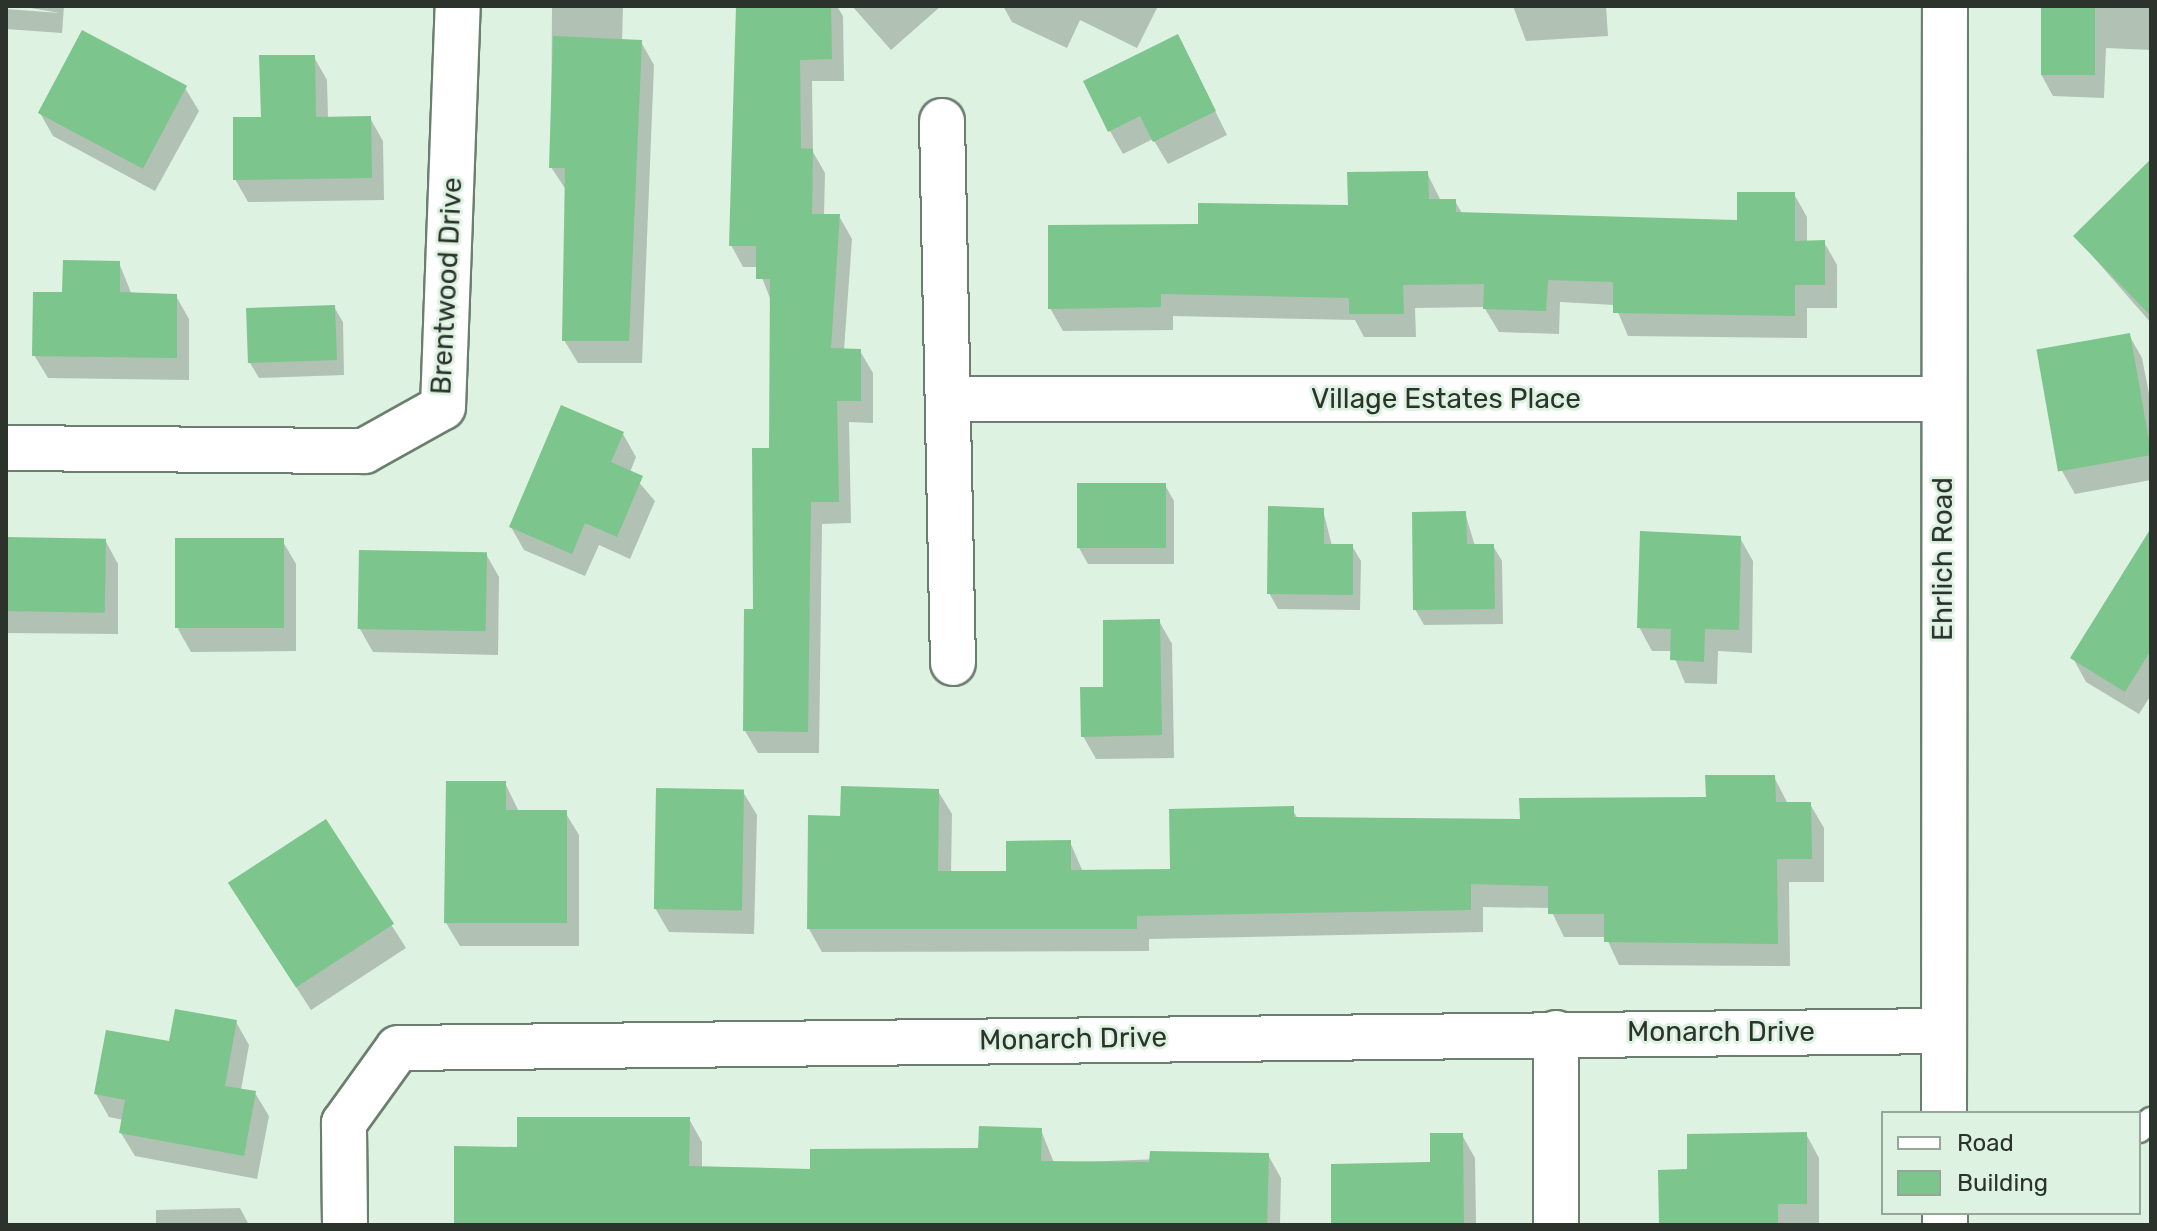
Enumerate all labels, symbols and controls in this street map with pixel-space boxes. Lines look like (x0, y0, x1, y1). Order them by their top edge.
street label: Brentwood Drive (425, 176, 469, 396)
street label: Village Estates Place (1311, 382, 1581, 416)
street label: Ehrlich Road (1926, 477, 1960, 641)
street label: Monarch Drive (1627, 1015, 1815, 1049)
street label: Monarch Drive (979, 1021, 1167, 1057)
legend (1881, 1111, 2141, 1215)
text: Road (1957, 1129, 2014, 1157)
text: Building (1957, 1169, 2048, 1197)

